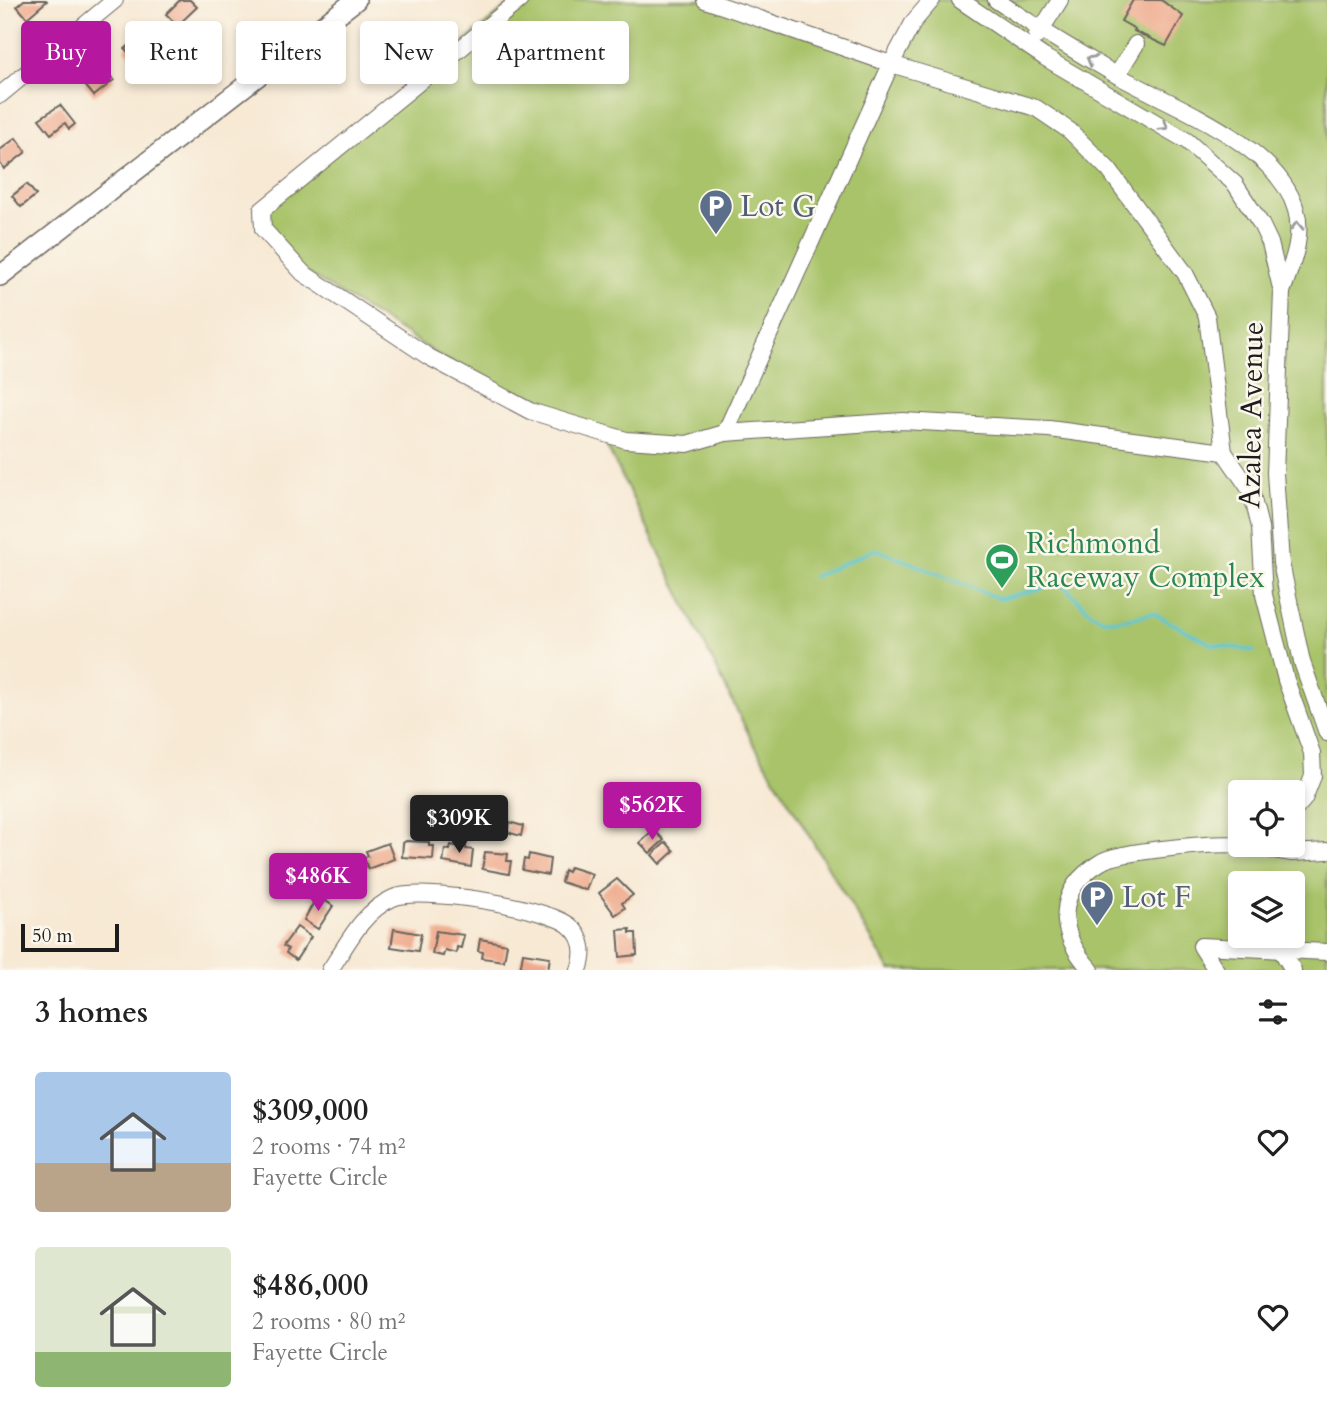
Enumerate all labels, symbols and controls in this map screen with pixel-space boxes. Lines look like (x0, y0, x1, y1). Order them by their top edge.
chip: Buy (21, 21, 111, 84)
chip: Rent (125, 21, 222, 84)
chip: Filters (236, 21, 346, 84)
chip: New (360, 21, 458, 84)
chip: Apartment (472, 21, 629, 84)
one-way arrow (1085, 55, 1098, 68)
one-way arrow (1156, 117, 1169, 130)
place label: Lot G (740, 186, 816, 227)
parking icon: Lot G (697, 187, 735, 236)
one-way arrow (1289, 221, 1305, 231)
street label: Azalea Avenue (1229, 321, 1274, 509)
place label: Richmond Raceway Complex (1026, 523, 1265, 598)
sports icon: Richmond Raceway Complex (983, 541, 1021, 590)
map controls (1228, 780, 1305, 948)
button: locate (1228, 780, 1305, 857)
pin: $562K (603, 782, 701, 842)
text: $562K (619, 789, 685, 820)
pin: $309K (410, 796, 508, 855)
text: $309K (426, 802, 492, 833)
pin: $486K (269, 853, 367, 913)
text: $486K (285, 860, 351, 891)
button: layers (1228, 871, 1305, 948)
place label: Lot F (1122, 877, 1191, 918)
parking icon: Lot F (1078, 878, 1116, 927)
scale bar (21, 921, 119, 953)
text: 50 m (32, 923, 73, 949)
text: 3 homes (35, 992, 148, 1033)
icon: filters (1254, 993, 1292, 1031)
text: $309,000 (252, 1090, 368, 1131)
icon: home (91, 1100, 175, 1184)
icon: heart (1254, 1123, 1292, 1161)
text: 2 rooms · 74 m² (252, 1131, 405, 1162)
text: Fayette Circle (252, 1162, 388, 1193)
text: $486,000 (252, 1265, 368, 1306)
icon: home (91, 1275, 175, 1359)
icon: heart (1254, 1298, 1292, 1336)
text: 2 rooms · 80 m² (252, 1306, 405, 1337)
text: Fayette Circle (252, 1337, 388, 1368)

